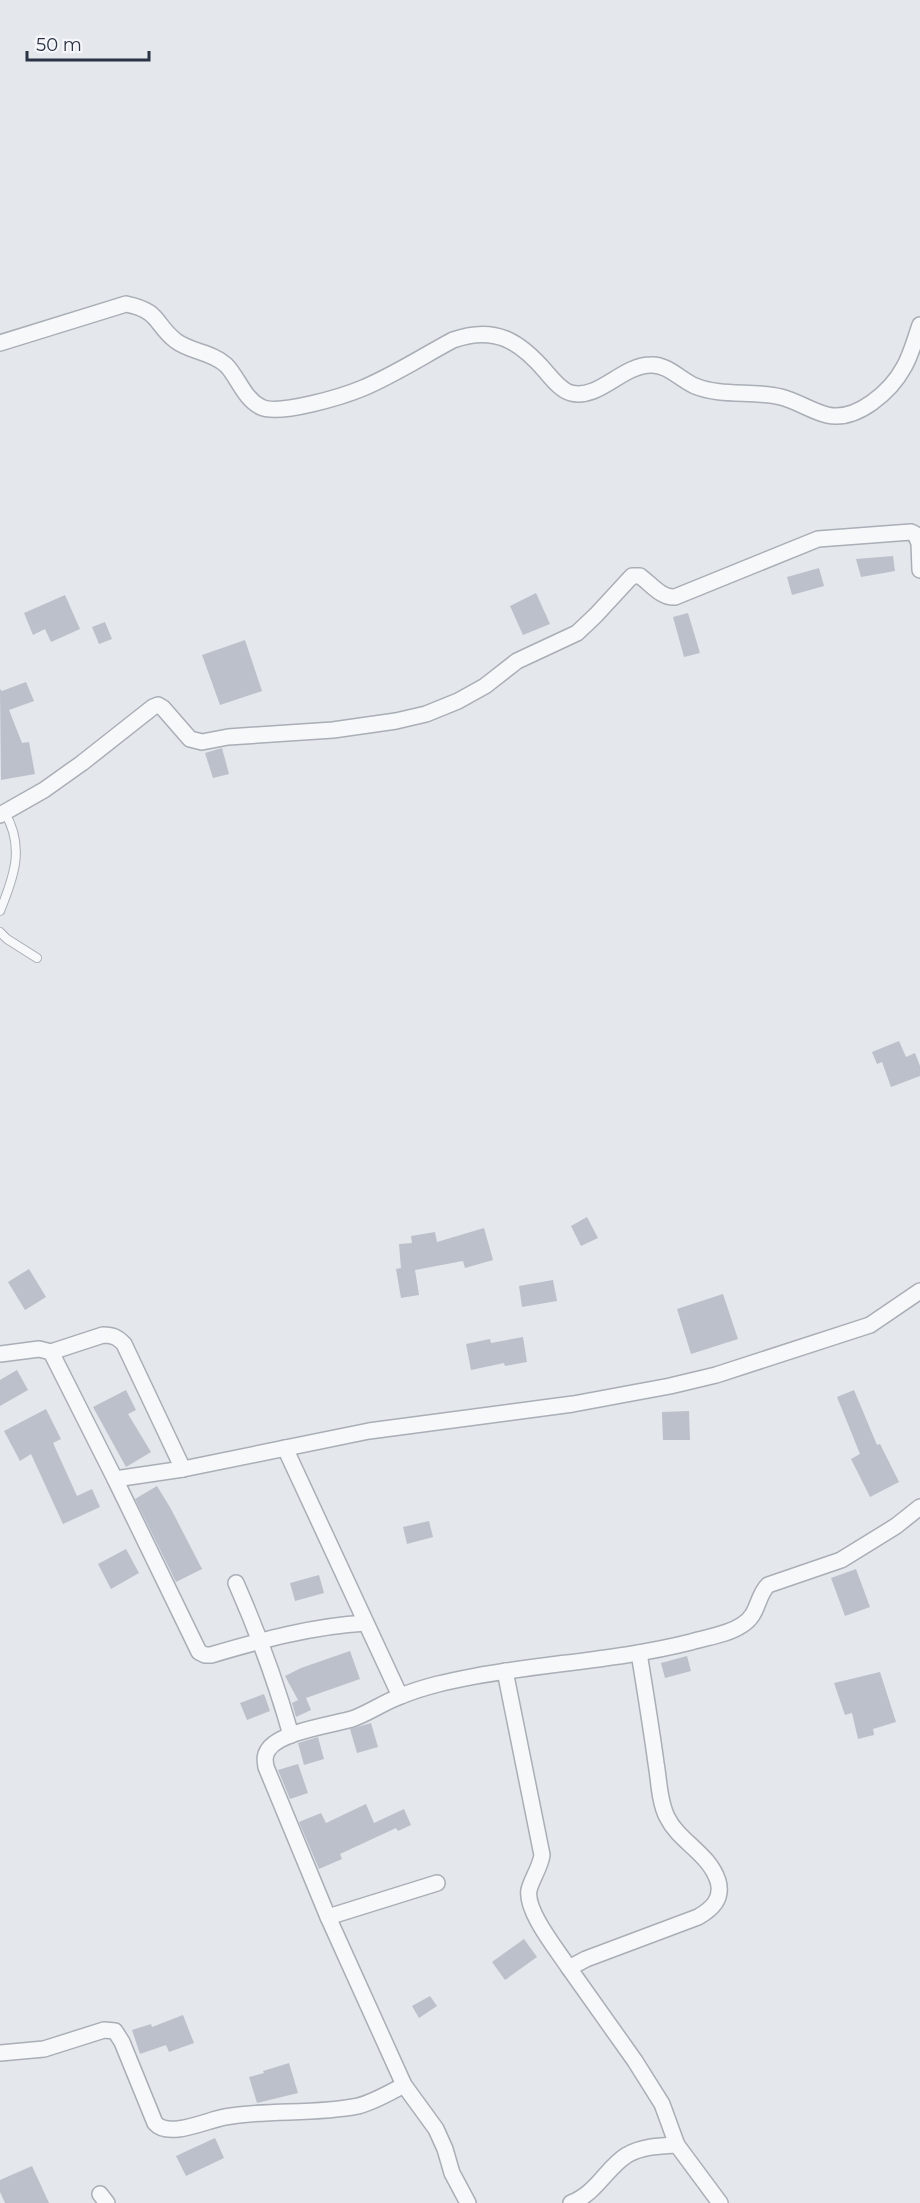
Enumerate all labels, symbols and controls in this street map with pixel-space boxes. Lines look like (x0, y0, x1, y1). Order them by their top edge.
scale bar (27, 24, 148, 62)
text: 50 m (36, 34, 82, 56)

